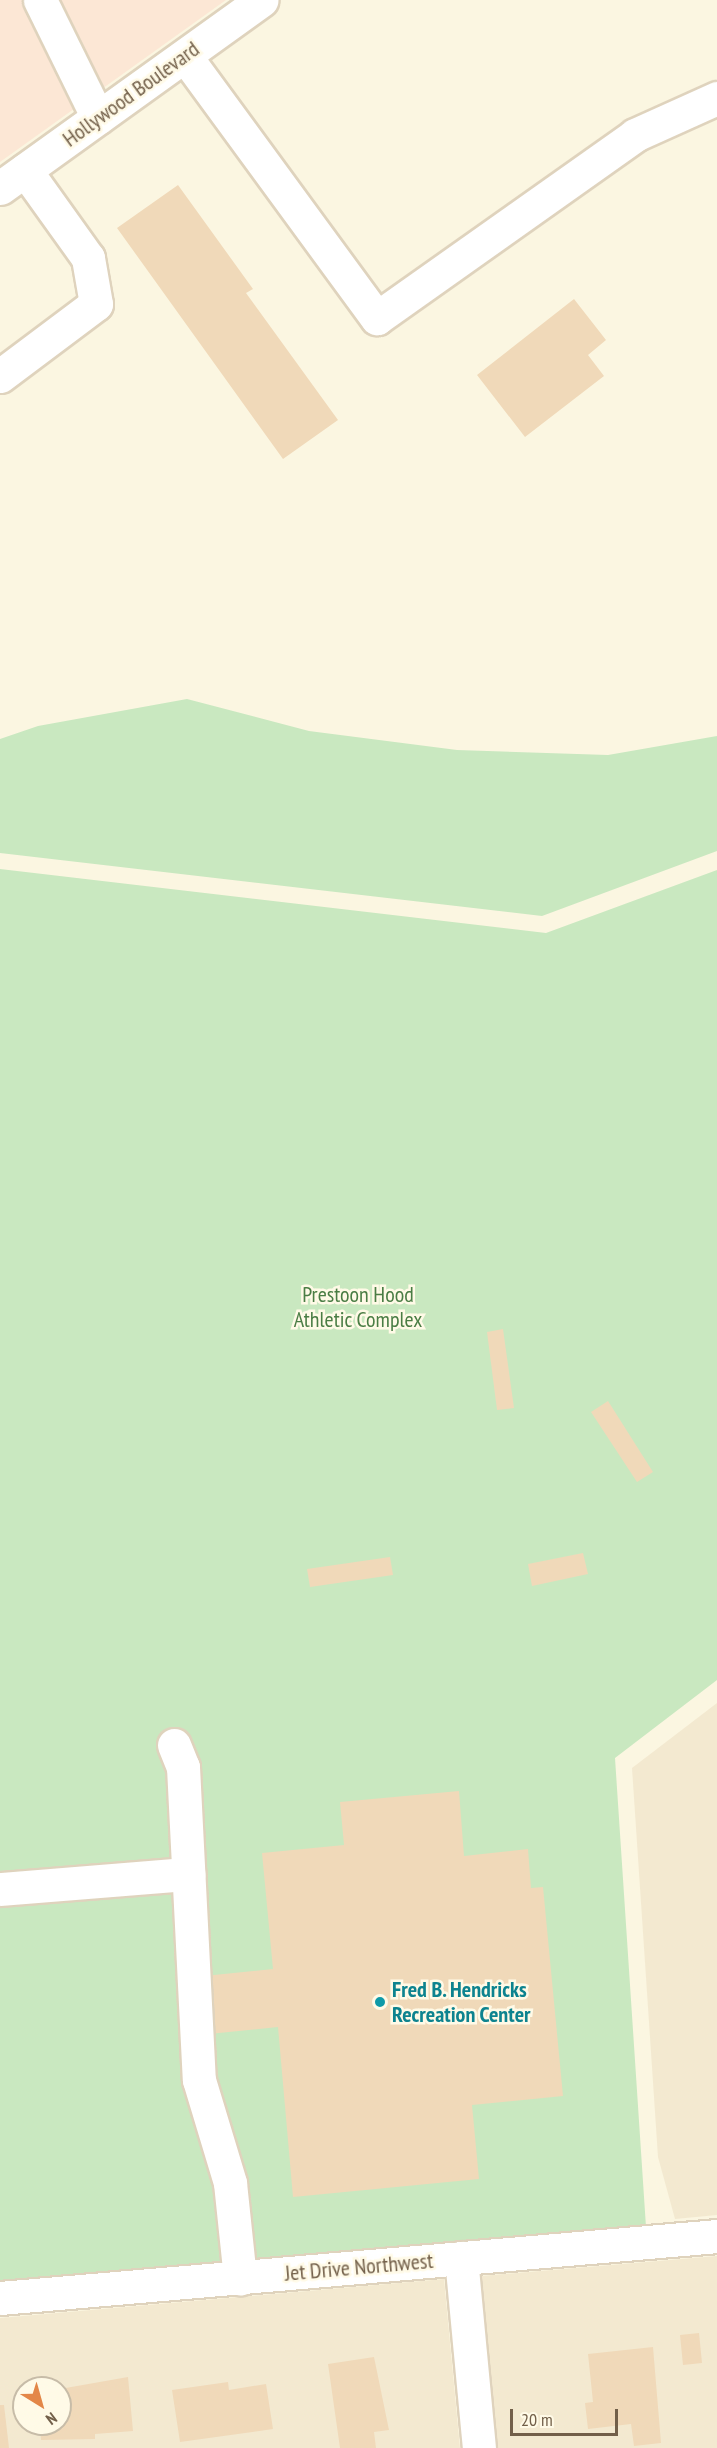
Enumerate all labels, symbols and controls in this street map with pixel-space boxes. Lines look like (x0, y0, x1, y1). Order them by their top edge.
street label: Hollywood Boulevard (58, 36, 204, 152)
park label: Prestoon Hood Athletic Complex (293, 1281, 423, 1332)
place label: Fred B. Hendricks Recreation Center (392, 1976, 531, 2028)
marker: Fred B. Hendricks Recreation Center (373, 1995, 387, 2009)
street label: Jet Drive Northwest (284, 2247, 434, 2287)
north arrow (12, 2376, 72, 2436)
scale bar (513, 2397, 621, 2435)
text: N (42, 2408, 61, 2429)
text: 20 m (521, 2408, 553, 2431)

